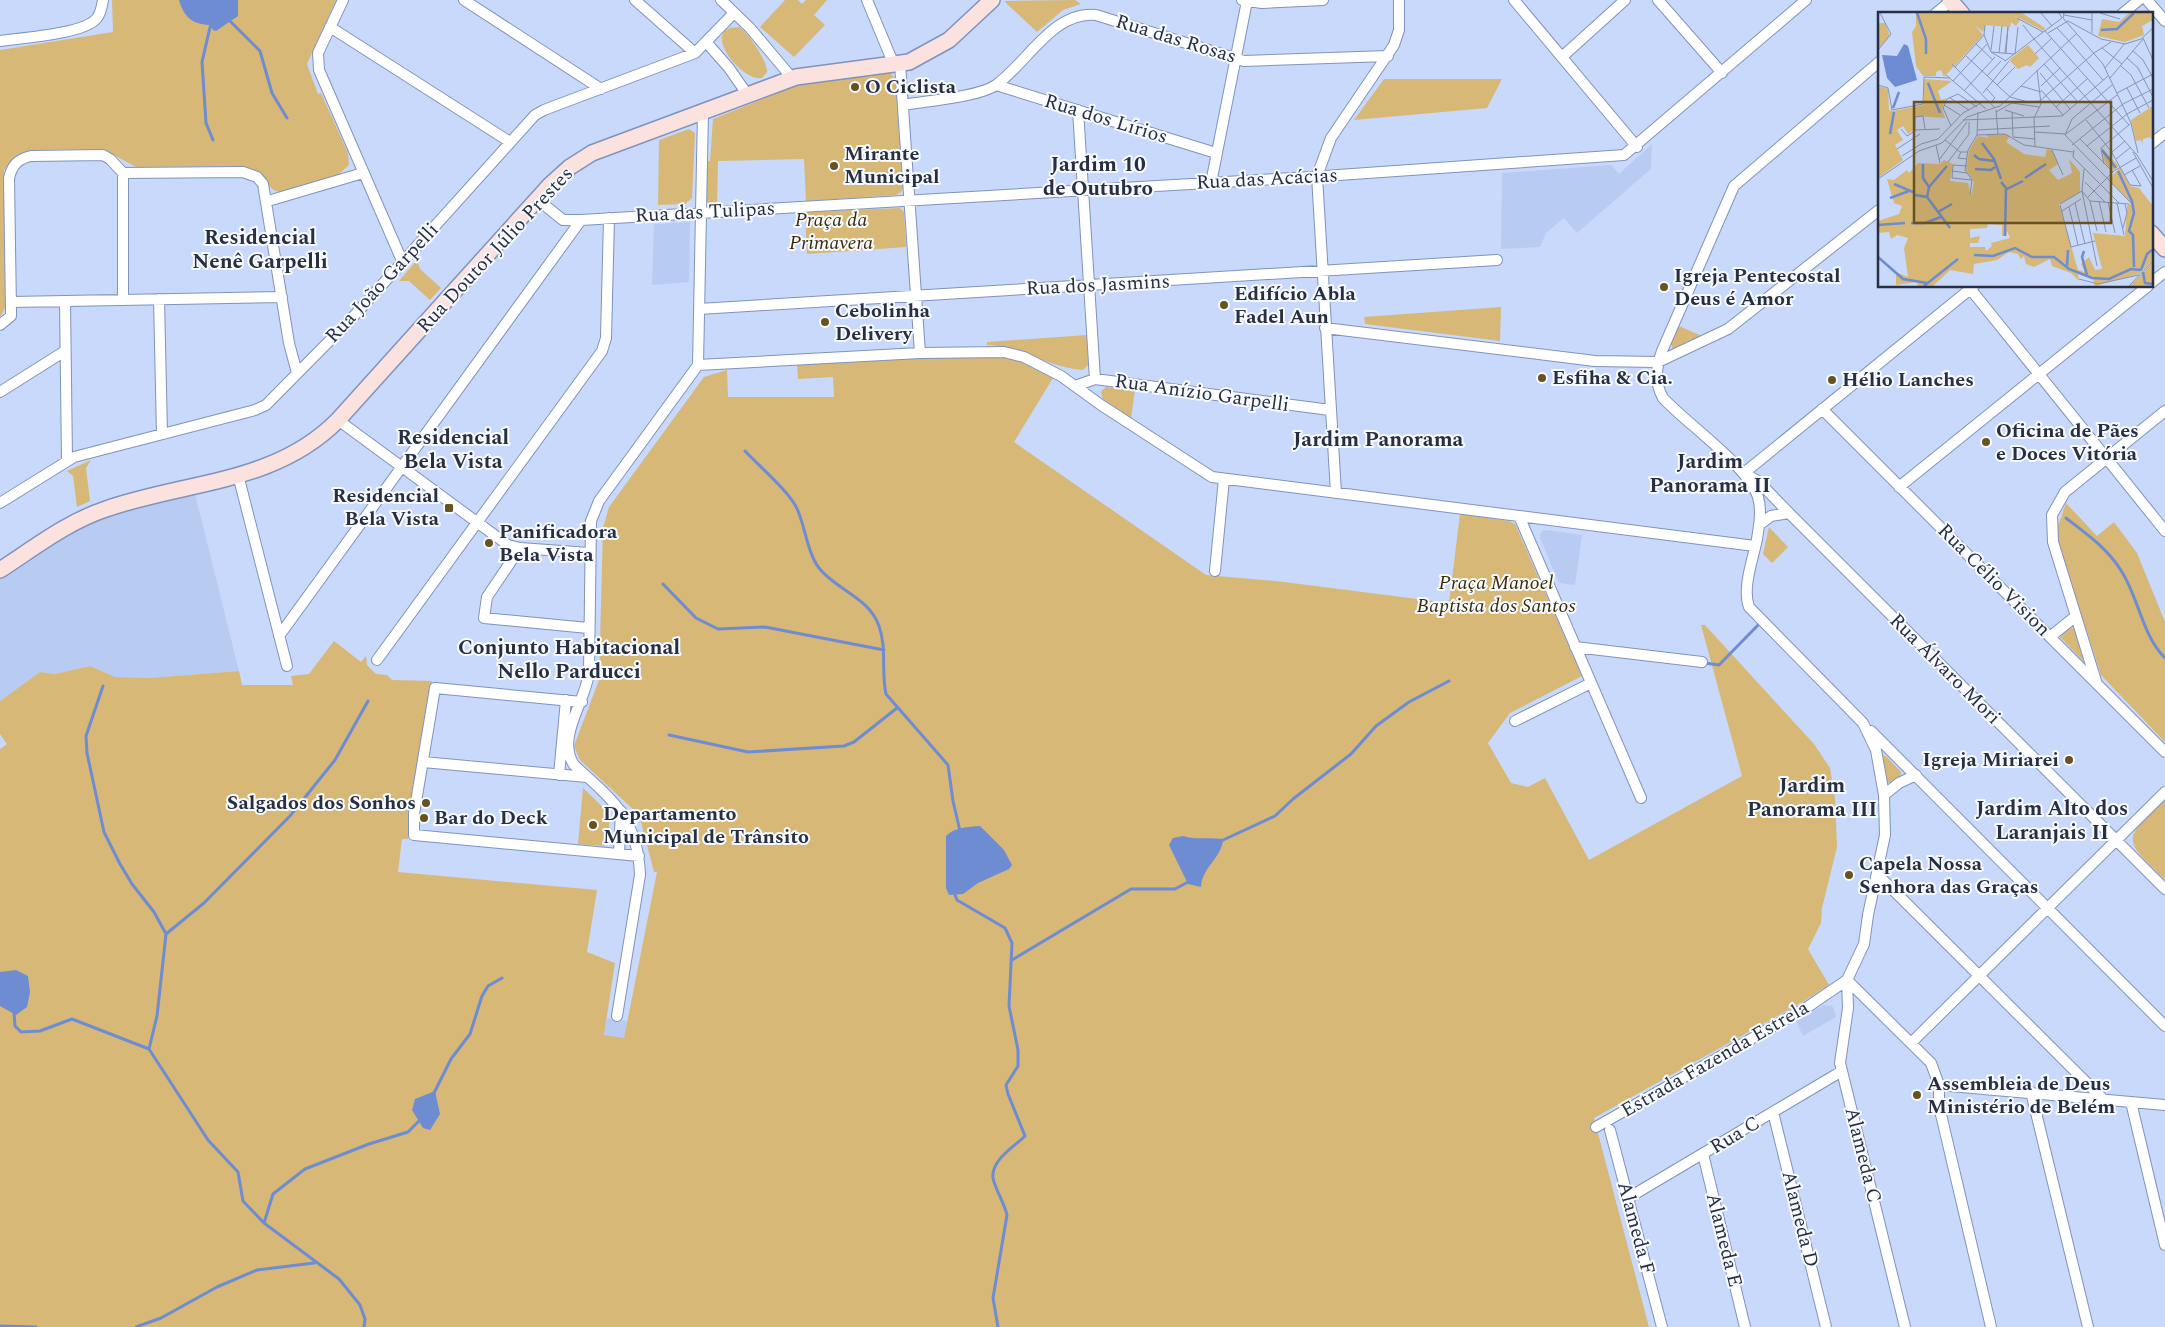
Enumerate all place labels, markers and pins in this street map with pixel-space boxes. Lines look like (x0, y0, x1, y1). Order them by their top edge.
place label: O Ciclista (865, 72, 957, 102)
marker: O Ciclista (849, 81, 861, 93)
place label: Mirante Municipal (844, 139, 940, 192)
marker: Mirante Municipal (828, 160, 840, 172)
place label: Igreja Pentecostal Deus é Amor (1674, 261, 1840, 314)
place label: Edifício Abla Fadel Aun (1234, 279, 1357, 332)
marker: Igreja Pentecostal Deus é Amor (1658, 281, 1670, 293)
place label: Cebolinha Delivery (835, 296, 931, 349)
marker: Edifício Abla Fadel Aun (1218, 299, 1230, 311)
marker: Cebolinha Delivery (819, 316, 831, 328)
place label: Esfiha & Cia. (1552, 363, 1673, 393)
place label: Hélio Lanches (1842, 365, 1974, 395)
marker: Esfiha & Cia. (1536, 372, 1548, 384)
marker: Hélio Lanches (1826, 374, 1838, 386)
place label: Oficina de Pães e Doces Vitória (1996, 416, 2139, 469)
marker: Oficina de Pães e Doces Vitória (1980, 436, 1992, 448)
place label: Residencial Bela Vista (332, 481, 440, 534)
marker: Residencial Bela Vista (443, 502, 455, 514)
place label: Panificadora Bela Vista (499, 517, 618, 570)
marker: Panificadora Bela Vista (483, 537, 495, 549)
place label: Igreja Miriarei (1923, 745, 2059, 775)
marker: Igreja Miriarei (2063, 754, 2075, 766)
place label: Salgados dos Sonhos (227, 788, 416, 818)
marker: Salgados dos Sonhos (420, 797, 432, 809)
place label: Departamento Municipal de Trânsito (603, 799, 809, 852)
place label: Bar do Deck (434, 803, 548, 833)
marker: Bar do Deck (418, 812, 430, 824)
marker: Departamento Municipal de Trânsito (587, 819, 599, 831)
place label: Capela Nossa Senhora das Graças (1859, 849, 2039, 902)
marker: Capela Nossa Senhora das Graças (1843, 869, 1855, 881)
place label: Assembleia de Deus Ministério de Belém (1927, 1069, 2115, 1122)
marker: Assembleia de Deus Ministério de Belém (1911, 1089, 1923, 1101)

